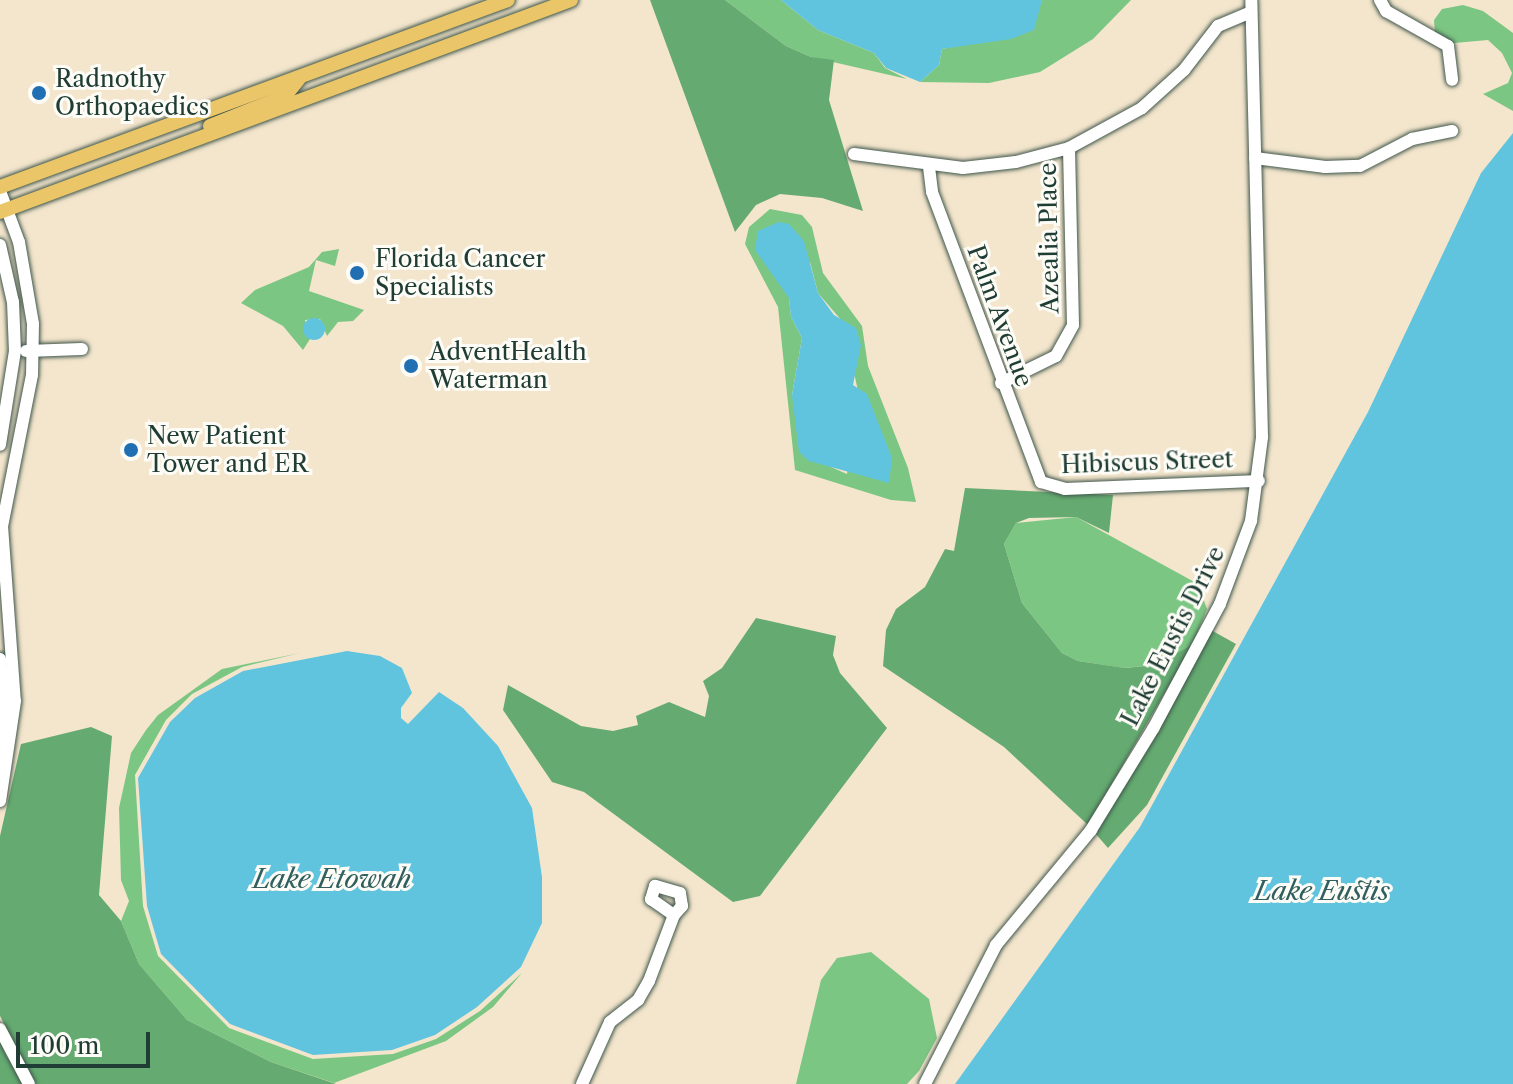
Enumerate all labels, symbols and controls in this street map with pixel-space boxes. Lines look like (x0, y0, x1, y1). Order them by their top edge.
place label: Radnothy Orthopaedics (55, 65, 209, 121)
marker: Radnothy Orthopaedics (30, 84, 48, 102)
street label: Azealia Place (1033, 162, 1065, 314)
street label: Palm Avenue (961, 241, 1039, 391)
place label: Florida Cancer Specialists (375, 245, 546, 301)
marker: Florida Cancer Specialists (346, 262, 368, 284)
place label: AdventHealth Waterman (429, 338, 587, 394)
marker: AdventHealth Waterman (400, 355, 422, 377)
place label: New Patient Tower and ER (147, 422, 309, 478)
marker: New Patient Tower and ER (122, 441, 140, 459)
street label: Hibiscus Street (1060, 445, 1234, 479)
street label: Lake Eustis Drive (1115, 541, 1231, 731)
water label: Lake Etowah (253, 864, 411, 896)
water label: Lake Eustis (1254, 876, 1390, 908)
scale bar (20, 1016, 154, 1066)
text: 100 m (30, 1031, 99, 1060)

